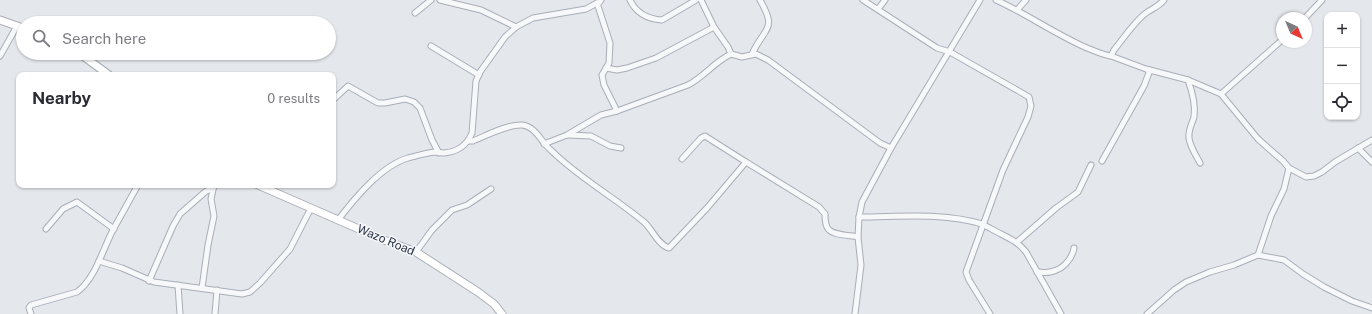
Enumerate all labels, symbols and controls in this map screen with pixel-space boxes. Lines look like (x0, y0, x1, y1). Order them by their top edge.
north arrow (1276, 12, 1312, 48)
map controls (1324, 12, 1360, 120)
button: + (1324, 12, 1360, 48)
search box (16, 16, 336, 60)
icon: search (30, 27, 52, 49)
text: Search here (62, 30, 146, 47)
button: − (1324, 48, 1360, 84)
button: locate (1324, 84, 1360, 120)
text: Nearby (32, 88, 91, 108)
text: 0 results (267, 91, 320, 106)
street label: Wazo Road (355, 222, 417, 258)

